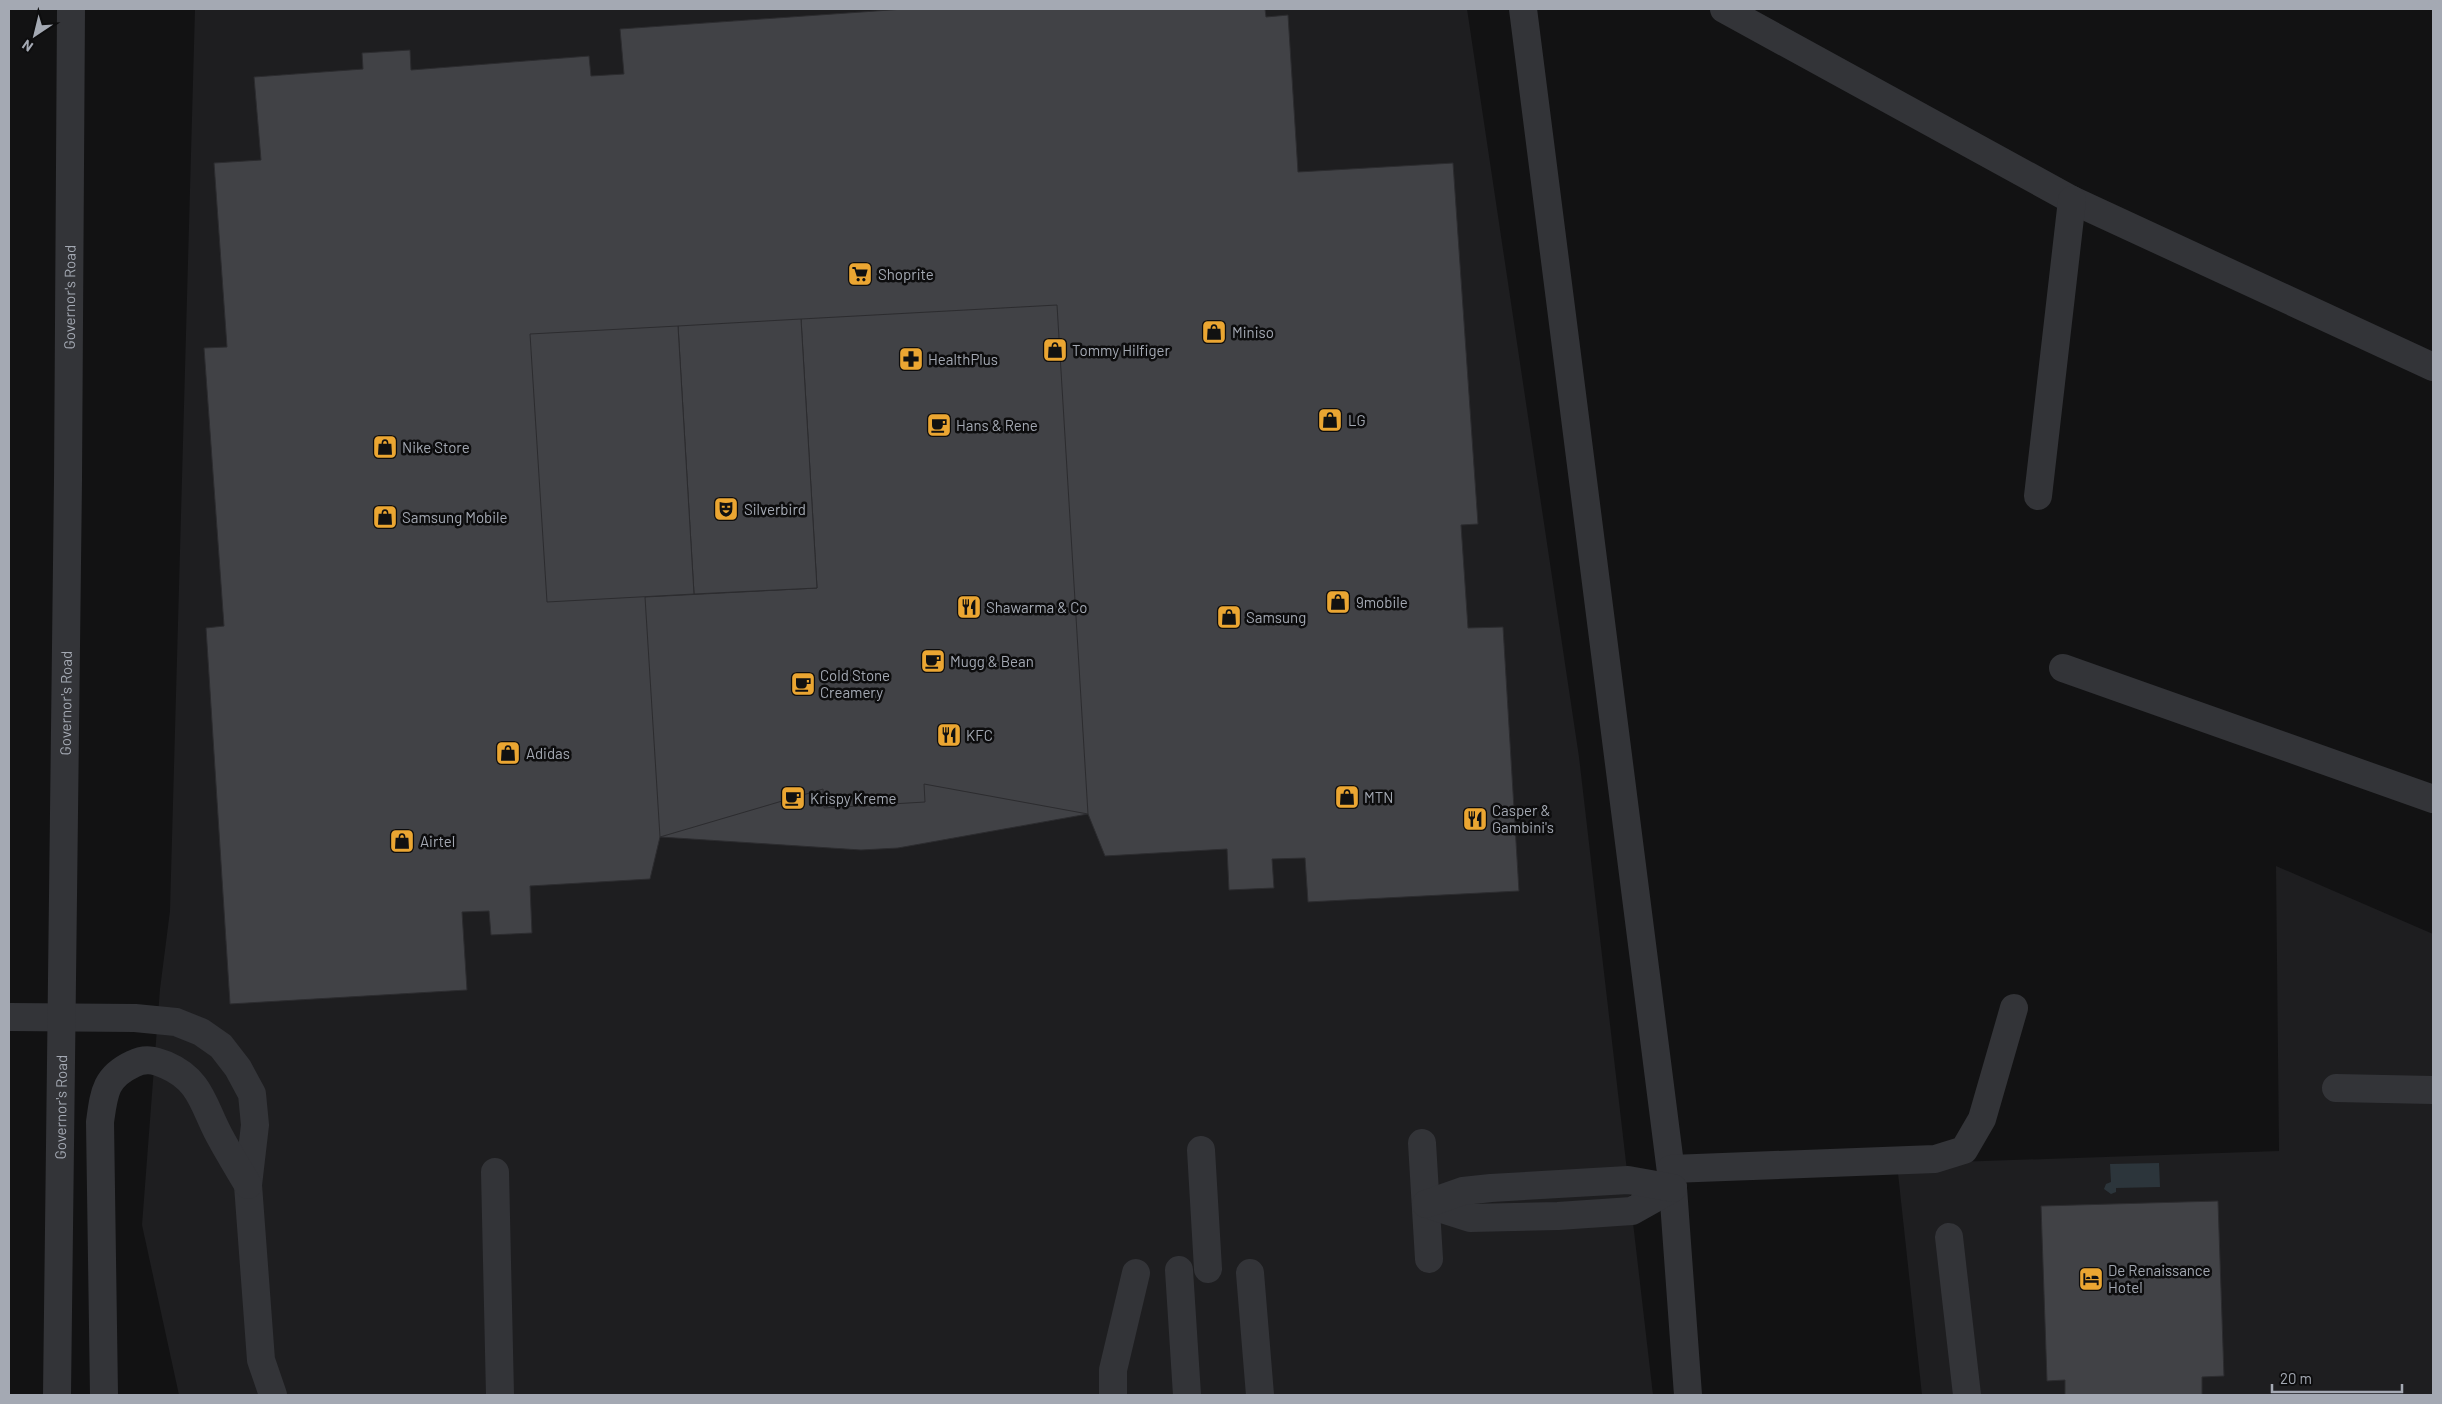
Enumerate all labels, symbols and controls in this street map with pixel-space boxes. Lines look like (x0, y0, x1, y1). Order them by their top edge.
north arrow (10, 10, 60, 60)
text: N (19, 36, 36, 56)
street label: Governor's Road (60, 245, 78, 349)
supermarket icon: Shoprite (847, 261, 873, 287)
place label: Shoprite (878, 265, 934, 283)
shop icon: Miniso (1201, 319, 1227, 345)
place label: Miniso (1232, 323, 1274, 341)
shop icon: Tommy Hilfiger (1042, 337, 1068, 363)
place label: Tommy Hilfiger (1072, 341, 1171, 359)
pharmacy icon: HealthPlus (898, 346, 924, 372)
place label: HealthPlus (928, 350, 998, 368)
shop icon: LG (1317, 407, 1343, 433)
place label: LG (1348, 411, 1366, 429)
cafe icon: Hans & Rene (926, 412, 952, 438)
place label: Hans & Rene (956, 416, 1038, 434)
shop icon: Nike Store (372, 434, 398, 460)
place label: Nike Store (402, 438, 470, 456)
theatre icon: Silverbird (713, 496, 739, 522)
place label: Silverbird (744, 500, 806, 518)
shop icon: Samsung Mobile (372, 504, 398, 530)
place label: Samsung Mobile (402, 508, 508, 526)
shop icon: 9mobile (1325, 589, 1351, 615)
place label: 9mobile (1356, 593, 1408, 611)
restaurant icon: Shawarma & Co (956, 594, 982, 620)
place label: Shawarma & Co (986, 598, 1087, 616)
shop icon: Samsung (1216, 604, 1242, 630)
place label: Samsung (1246, 608, 1306, 626)
cafe icon: Mugg & Bean (920, 648, 946, 674)
street label: Governor's Road (56, 651, 75, 755)
place label: Mugg & Bean (950, 652, 1034, 670)
place label: Cold Stone Creamery (820, 666, 890, 701)
cafe icon: Cold Stone Creamery (790, 671, 816, 697)
restaurant icon: KFC (936, 722, 962, 748)
place label: KFC (966, 726, 993, 744)
shop icon: Adidas (495, 740, 521, 766)
place label: Adidas (526, 744, 570, 762)
shop icon: MTN (1334, 784, 1360, 810)
cafe icon: Krispy Kreme (780, 785, 806, 811)
place label: MTN (1364, 788, 1393, 806)
place label: Krispy Kreme (810, 789, 897, 807)
place label: Casper & Gambini's (1492, 801, 1554, 836)
restaurant icon: Casper & Gambini's (1462, 806, 1488, 832)
shop icon: Airtel (389, 828, 415, 854)
place label: Airtel (420, 832, 455, 850)
street label: Governor's Road (51, 1055, 70, 1159)
place label: De Renaissance Hotel (2108, 1261, 2211, 1296)
hotel icon: De Renaissance Hotel (2078, 1266, 2104, 1292)
scale bar (2272, 1362, 2402, 1394)
text: 20 m (2280, 1369, 2312, 1387)

